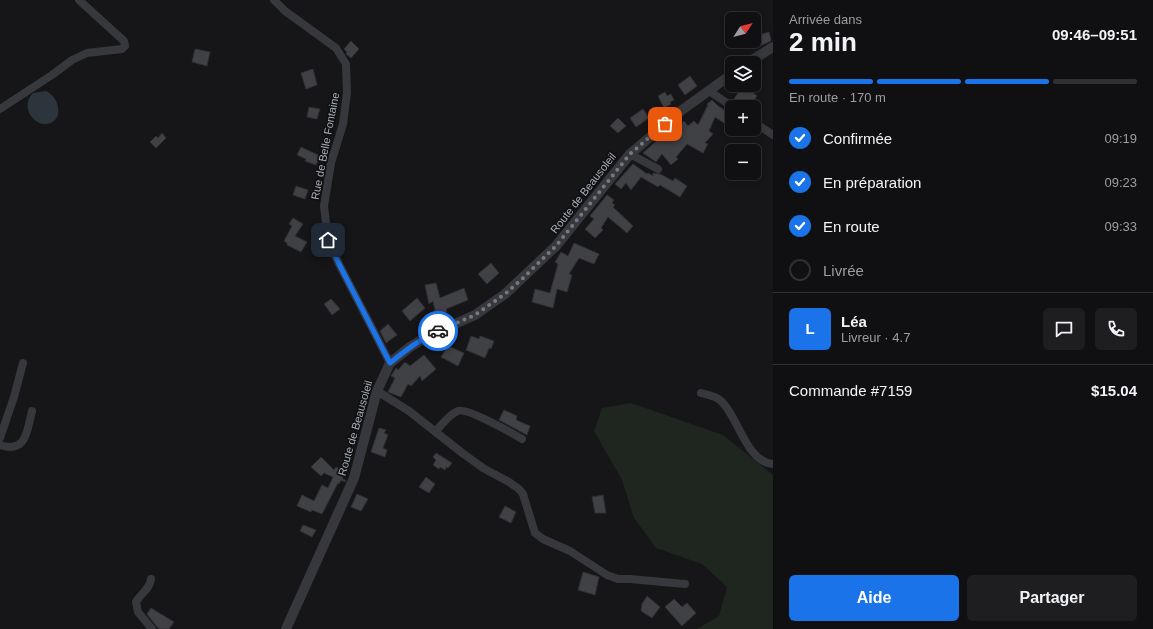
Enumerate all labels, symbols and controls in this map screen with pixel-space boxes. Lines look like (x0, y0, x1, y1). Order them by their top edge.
north arrow (725, 12, 761, 48)
map controls (725, 12, 761, 180)
text: Arrivée dans (789, 12, 862, 27)
text: 09:46–09:51 (1052, 26, 1137, 43)
text: 2 min (789, 27, 857, 57)
button: layers (725, 56, 761, 92)
text: En route · 170 m (789, 90, 886, 105)
street label: Rue de Belle Fontaine (309, 91, 341, 201)
button: + (725, 100, 761, 136)
pin (648, 107, 682, 141)
icon: bag (654, 113, 676, 135)
icon: check (789, 127, 811, 149)
text: Confirmée (823, 130, 892, 147)
text: 09:19 (1104, 131, 1137, 146)
button: − (725, 144, 761, 180)
street label: Route de Beausoleil (548, 151, 618, 235)
icon: check (789, 171, 811, 193)
text: En préparation (823, 174, 921, 191)
text: 09:23 (1104, 175, 1137, 190)
icon: check (789, 215, 811, 237)
text: En route (823, 218, 880, 235)
text: 09:33 (1104, 219, 1137, 234)
pin (311, 223, 345, 257)
icon: home (317, 229, 339, 251)
text: Livrée (823, 262, 864, 279)
button: chat (1043, 308, 1085, 350)
button: phone (1095, 308, 1137, 350)
courier (418, 311, 458, 351)
text: Léa (841, 313, 867, 330)
icon: car (427, 320, 449, 342)
text: L (805, 320, 815, 337)
text: Livreur · 4.7 (841, 330, 910, 345)
street label: Route de Beausoleil (336, 379, 374, 477)
text: Commande #7159 (789, 382, 912, 399)
text: $15.04 (1091, 382, 1137, 399)
button: Aide (789, 575, 959, 621)
button: Partager (967, 575, 1137, 621)

